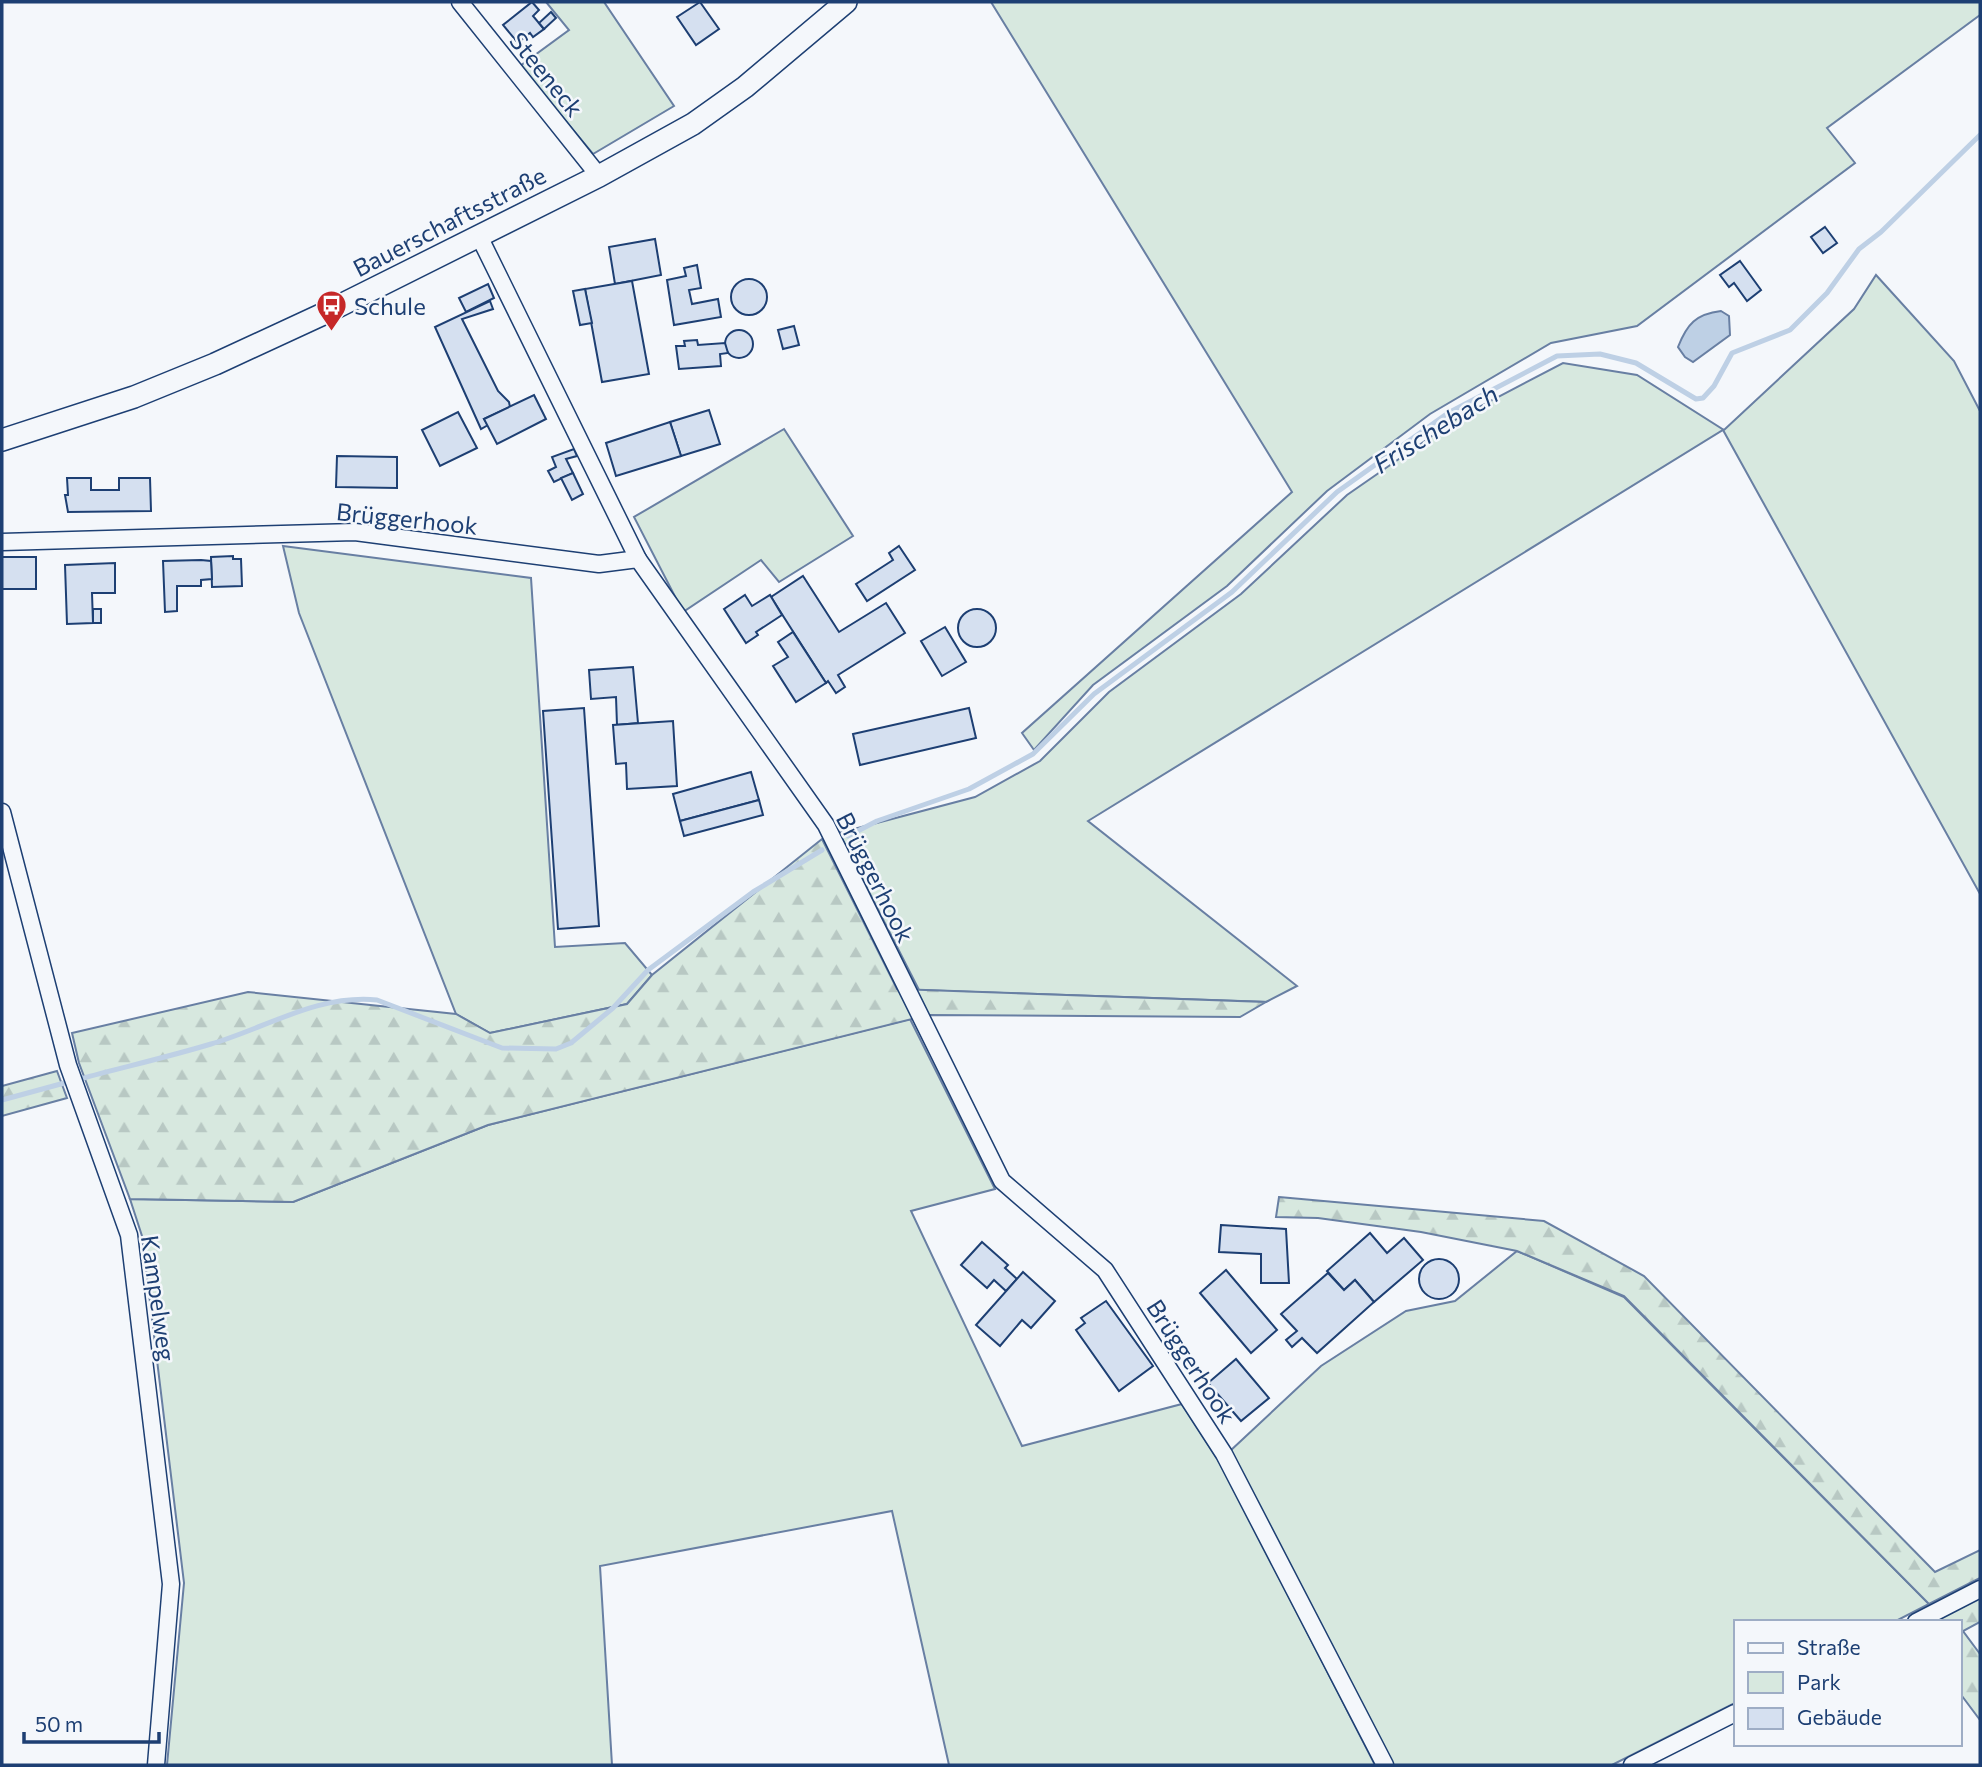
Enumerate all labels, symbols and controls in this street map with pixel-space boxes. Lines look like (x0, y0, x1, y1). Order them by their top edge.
street label: Steeneck (504, 26, 590, 122)
street label: Bauerschaftsstraße (348, 160, 550, 282)
bus stop icon: Schule (314, 288, 348, 332)
place label: Schule (354, 291, 426, 320)
water label: Frischebach (1367, 377, 1503, 479)
street label: Brüggerhook (335, 496, 479, 540)
street label: Brüggerhook (831, 807, 921, 947)
street label: Kampelweg (136, 1233, 182, 1363)
street label: Brüggerhook (1141, 1294, 1243, 1428)
legend (1734, 1620, 1961, 1746)
text: Straße (1797, 1634, 1861, 1659)
text: Park (1797, 1669, 1841, 1694)
scale bar (24, 1700, 159, 1744)
text: Gebäude (1797, 1704, 1882, 1729)
text: 50 m (35, 1711, 83, 1736)

